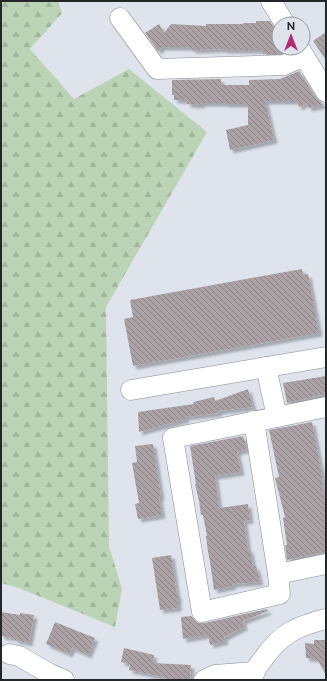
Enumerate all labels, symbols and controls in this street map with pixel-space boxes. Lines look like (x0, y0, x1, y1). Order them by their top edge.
north arrow (271, 16, 311, 56)
text: N (287, 20, 295, 33)

